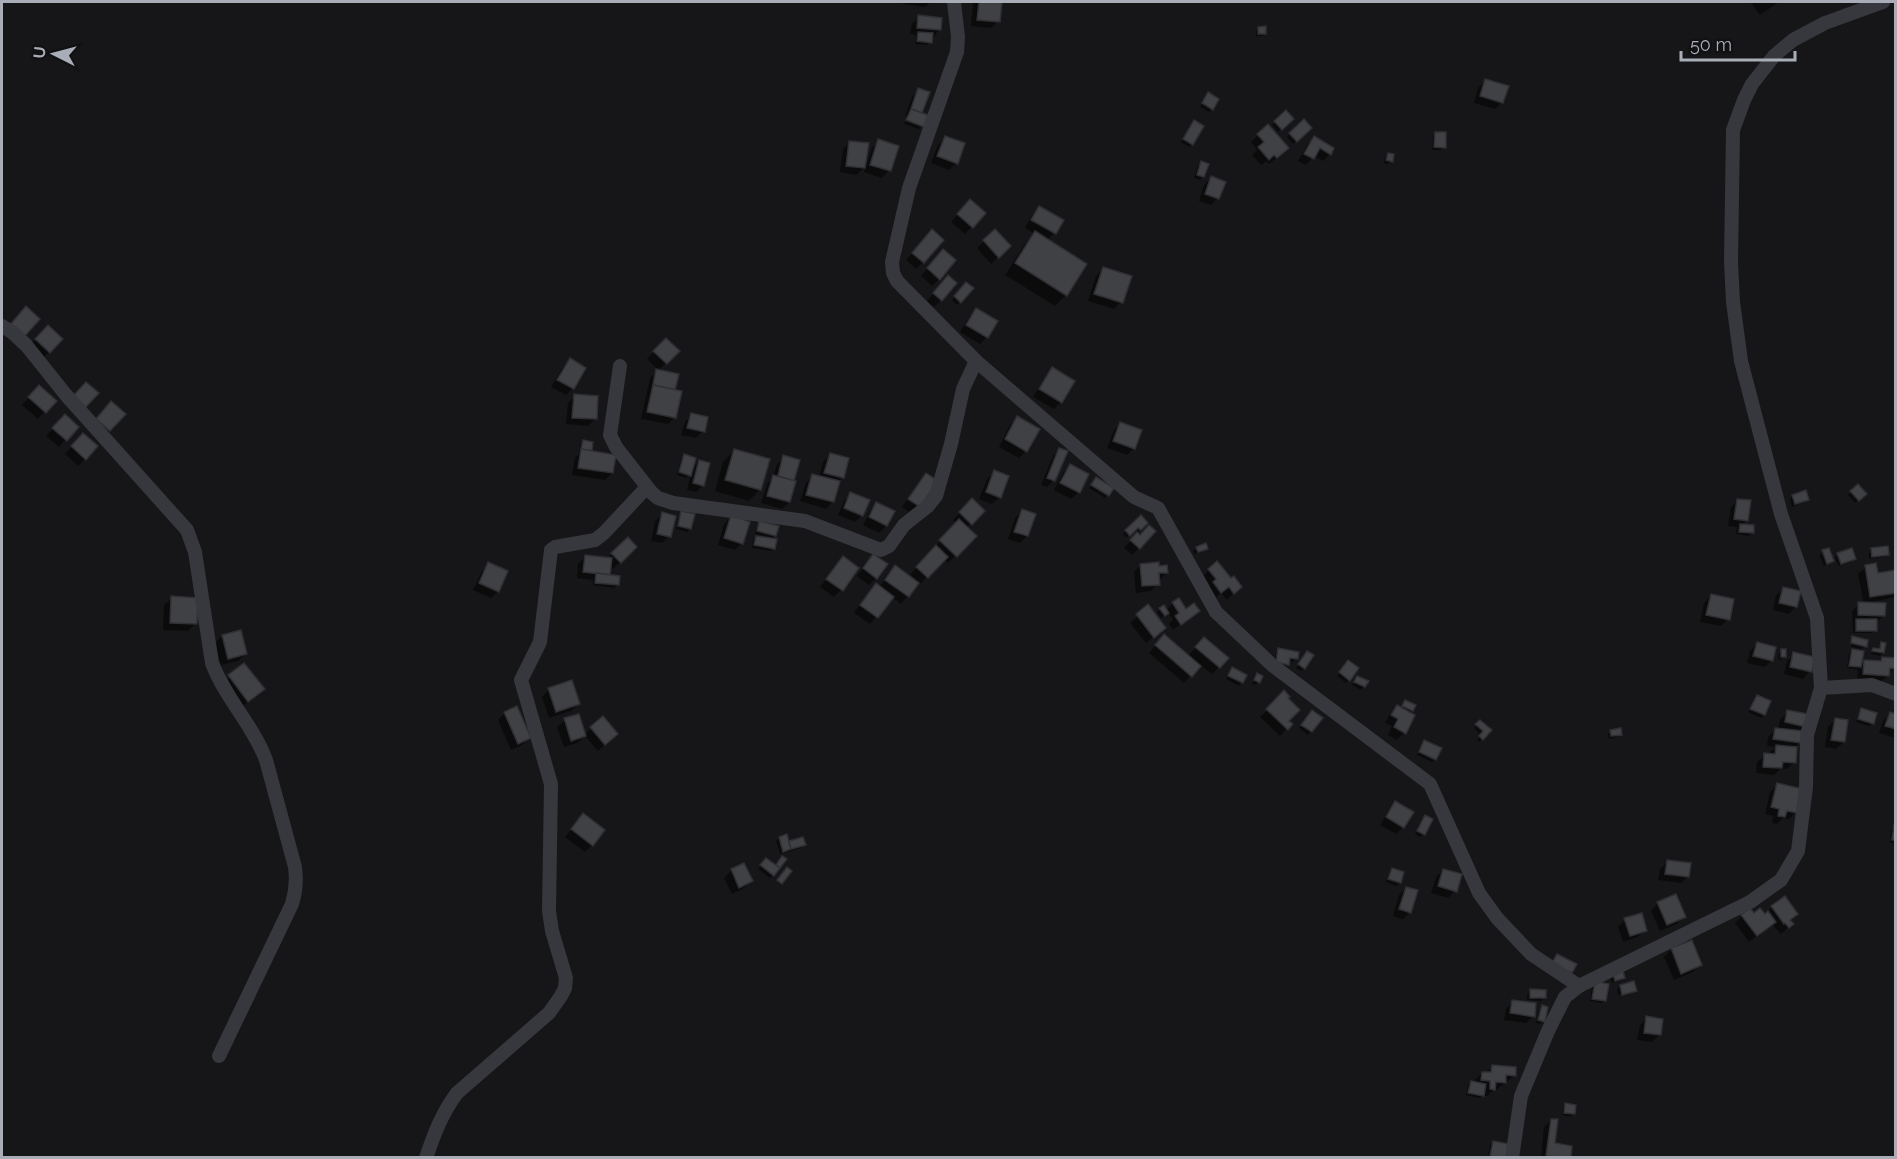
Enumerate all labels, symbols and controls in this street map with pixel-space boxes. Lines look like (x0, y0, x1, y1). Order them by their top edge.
north arrow (24, 24, 84, 84)
scale bar (1681, 24, 1795, 62)
text: 50 m (1690, 34, 1732, 55)
text: U (30, 46, 50, 59)

